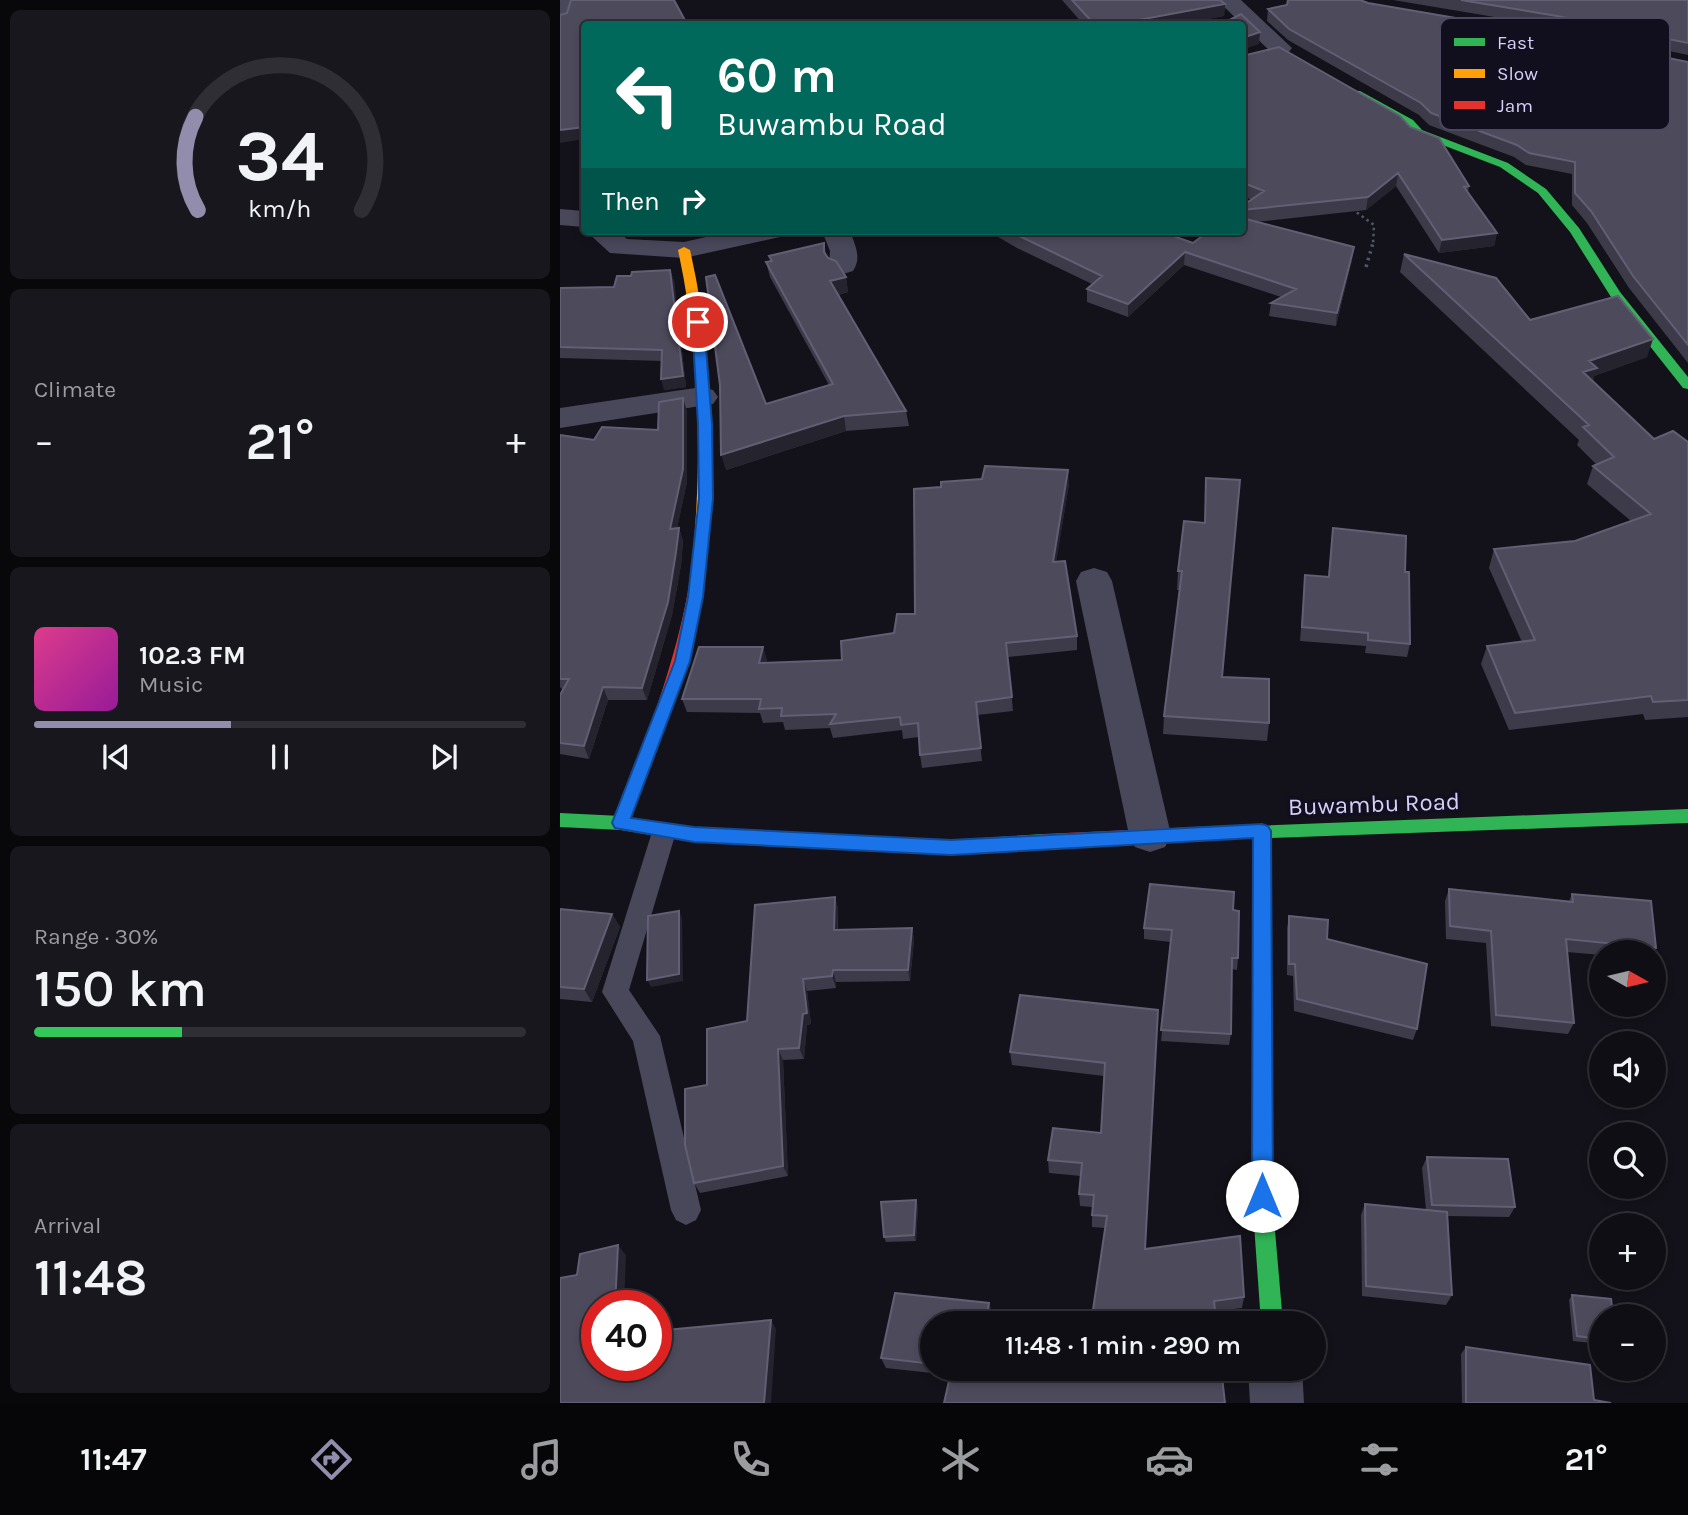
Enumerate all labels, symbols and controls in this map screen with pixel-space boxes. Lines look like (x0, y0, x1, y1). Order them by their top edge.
legend (1440, 18, 1670, 130)
text: Fast (1497, 32, 1534, 54)
text: 60 m (717, 47, 837, 104)
icon: left (602, 49, 693, 140)
text: Slow (1497, 63, 1538, 85)
text: Jam (1497, 95, 1533, 117)
text: Buwambu Road (717, 106, 947, 143)
text: 34 (236, 114, 324, 199)
icon: right (674, 182, 712, 220)
text: Then (602, 186, 660, 217)
text: km/h (248, 194, 312, 223)
pin (668, 292, 728, 352)
icon: arrive (679, 303, 717, 341)
text: Climate (34, 376, 116, 403)
text: 21° (246, 411, 314, 472)
text: − (34, 419, 54, 464)
text: + (506, 419, 526, 464)
text: 102.3 FM (139, 640, 246, 671)
text: Music (139, 671, 203, 698)
icon: previous (97, 738, 135, 776)
icon: pause (261, 738, 299, 776)
icon: next (425, 738, 463, 776)
street label: Buwambu Road (1287, 787, 1461, 821)
text: Range · 30% (34, 923, 158, 950)
north arrow (1589, 940, 1666, 1017)
map controls (1589, 940, 1666, 1381)
text: 150 km (34, 958, 207, 1019)
button: sound (1589, 1031, 1666, 1108)
button: search (1589, 1122, 1666, 1199)
position arrow (1225, 1159, 1299, 1233)
text: Arrival (34, 1212, 101, 1239)
button: + (1589, 1213, 1666, 1290)
text: 11:48 (34, 1247, 147, 1308)
speed limit sign: 40 (581, 1290, 672, 1381)
button: − (1589, 1304, 1666, 1381)
text: 11:48 · 1 min · 290 m (1005, 1330, 1241, 1361)
icon: directions (307, 1435, 356, 1484)
icon: music (517, 1435, 566, 1484)
icon: phone (726, 1435, 775, 1484)
icon: climate (936, 1435, 985, 1484)
icon: car (1145, 1435, 1194, 1484)
icon: filters (1355, 1435, 1404, 1484)
text: 11:47 (80, 1441, 147, 1478)
text: 21° (1565, 1441, 1608, 1478)

